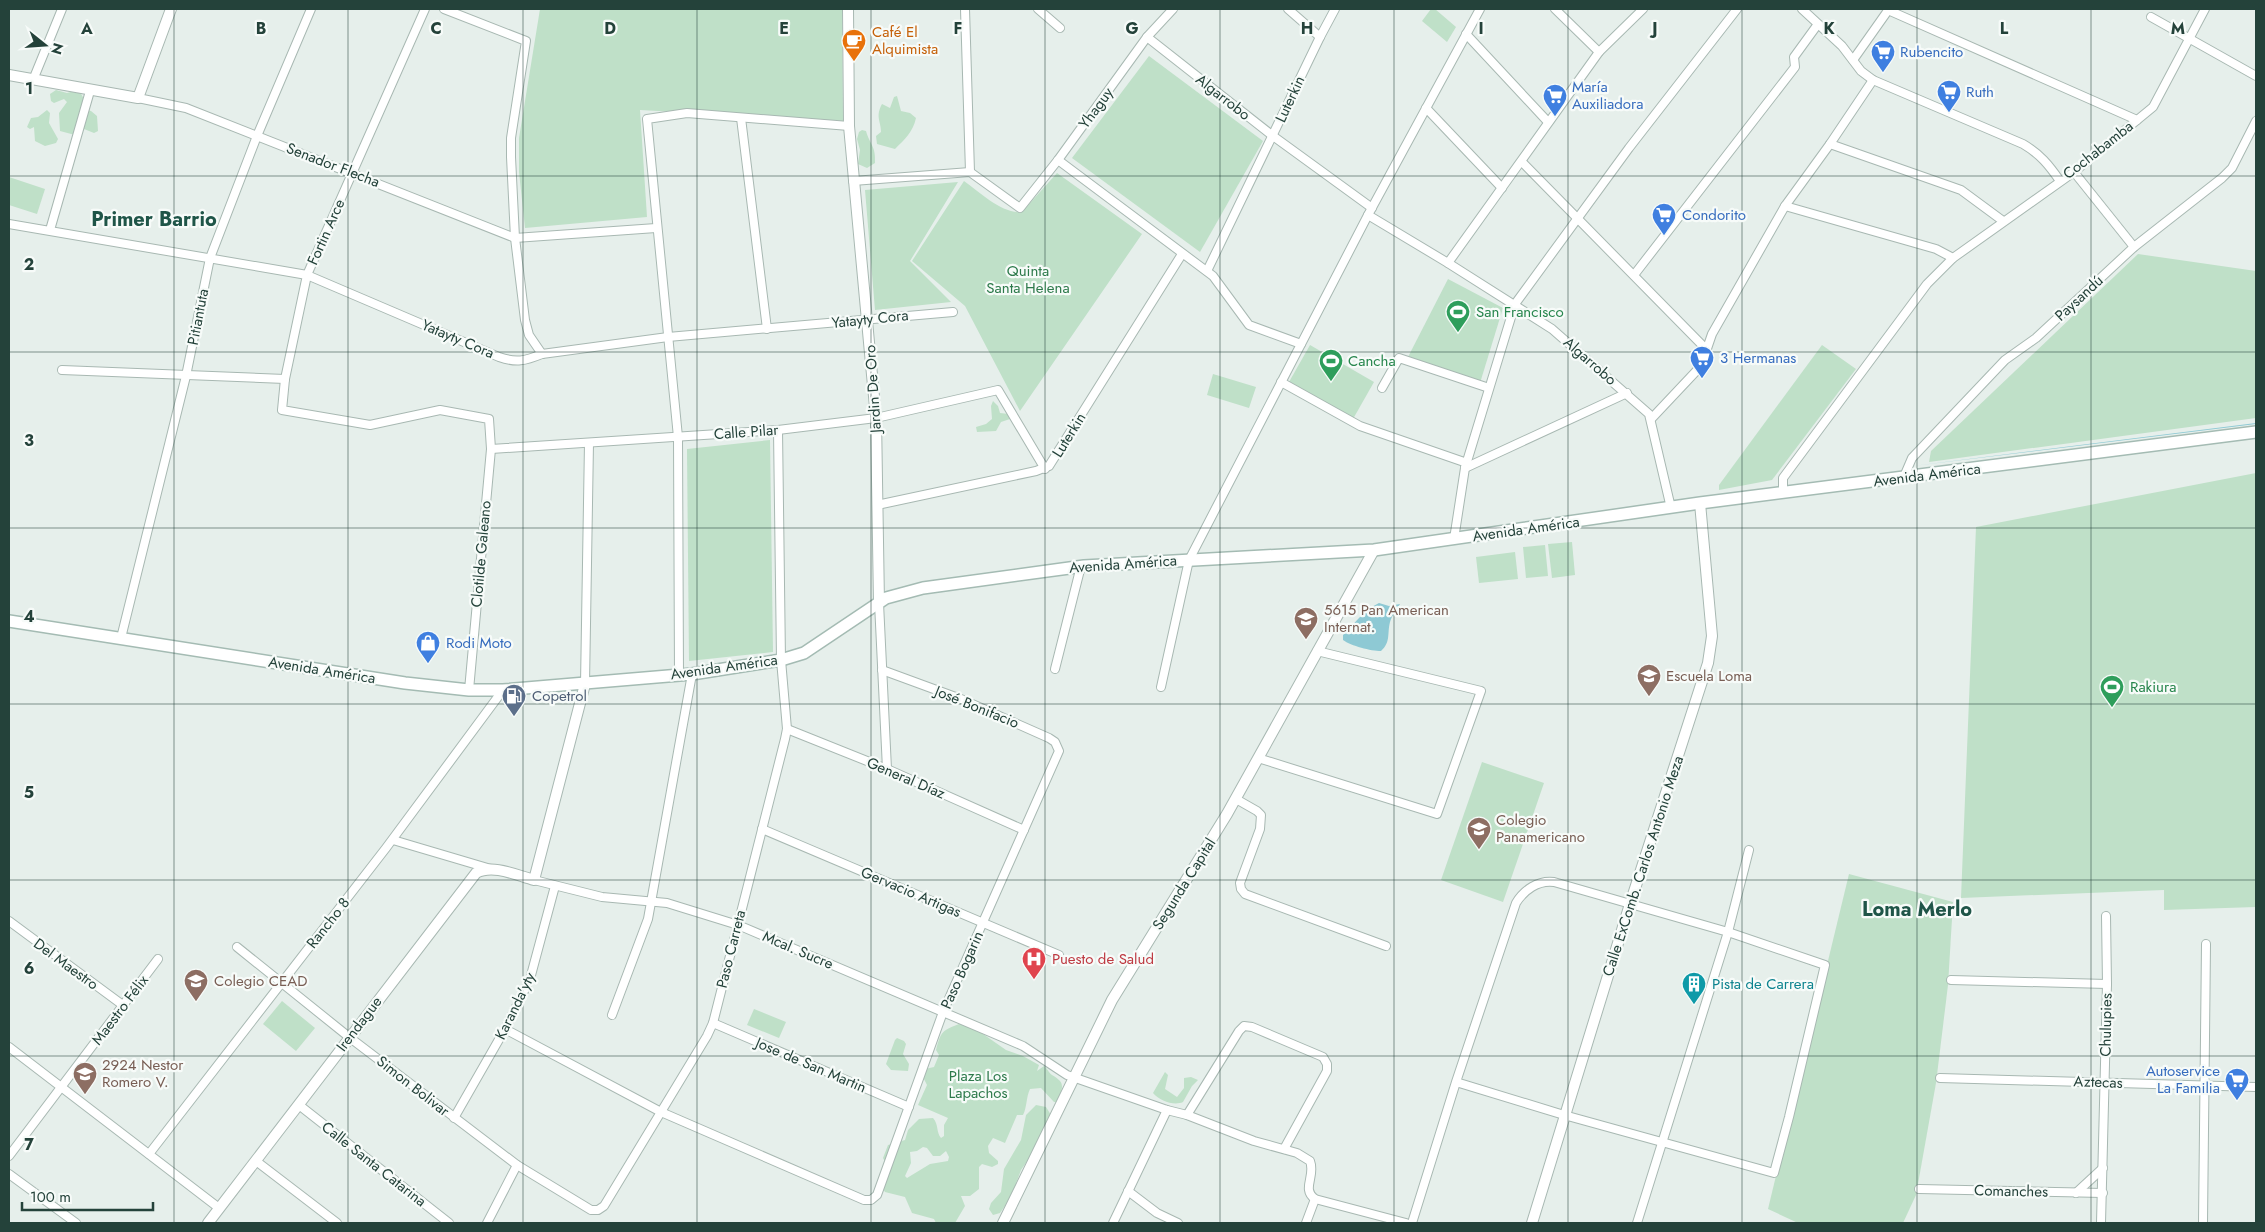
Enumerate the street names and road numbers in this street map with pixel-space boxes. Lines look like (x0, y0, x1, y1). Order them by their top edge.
street label: Algarrobo (1191, 69, 1255, 125)
street label: Luterkin (1270, 72, 1310, 126)
street label: Yhaguy (1073, 82, 1119, 133)
street label: Cochabamba (2058, 115, 2138, 185)
street label: Senador Flecha (283, 137, 383, 193)
street label: Fortin Arce (302, 195, 350, 268)
street label: Paysandú (2050, 270, 2108, 326)
street label: Pitiantuta (182, 287, 214, 347)
street label: Yatayty Cora (831, 304, 909, 334)
street label: Yatayty Cora (418, 314, 498, 364)
street label: Algarrobo (1559, 332, 1621, 390)
street label: Jardin De Oro (859, 344, 887, 436)
street label: Luterkin (1047, 408, 1091, 462)
street label: Calle Pilar (713, 419, 780, 445)
street label: Avenida América (1872, 457, 1982, 493)
street label: Clotilde Galeano (465, 500, 497, 608)
street label: Avenida América (1471, 511, 1581, 547)
street label: Avenida América (1068, 549, 1178, 579)
street label: Avenida América (669, 649, 779, 685)
street label: Avenida América (267, 651, 377, 689)
street label: José Bonifacio (930, 679, 1022, 734)
street label: General Díaz (863, 752, 949, 804)
street label: Calle ExComb. Carlos Antonio Meza (1597, 753, 1689, 979)
street label: Segunda Capital (1147, 834, 1221, 934)
street label: Gervacio Artigas (858, 861, 964, 923)
street label: Rancho 8 (301, 893, 355, 953)
street label: Paso Carreta (711, 908, 751, 990)
street label: Mcal. Sucre (759, 925, 837, 975)
street label: Paso Bogarin (935, 928, 989, 1012)
street label: Del Maestro (29, 933, 103, 995)
street label: Karanda'yty (489, 968, 541, 1043)
street label: Maestro Félix (86, 970, 154, 1050)
street label: Irendague (331, 992, 387, 1056)
street label: Chulupies (2094, 993, 2118, 1057)
street label: Jose de San Martin (750, 1031, 870, 1098)
street label: Simon Bolivar (372, 1050, 455, 1122)
street label: Aztecas (2073, 1070, 2123, 1094)
street label: Calle Santa Catarina (317, 1116, 431, 1212)
street label: Comanches (1974, 1179, 2048, 1203)

